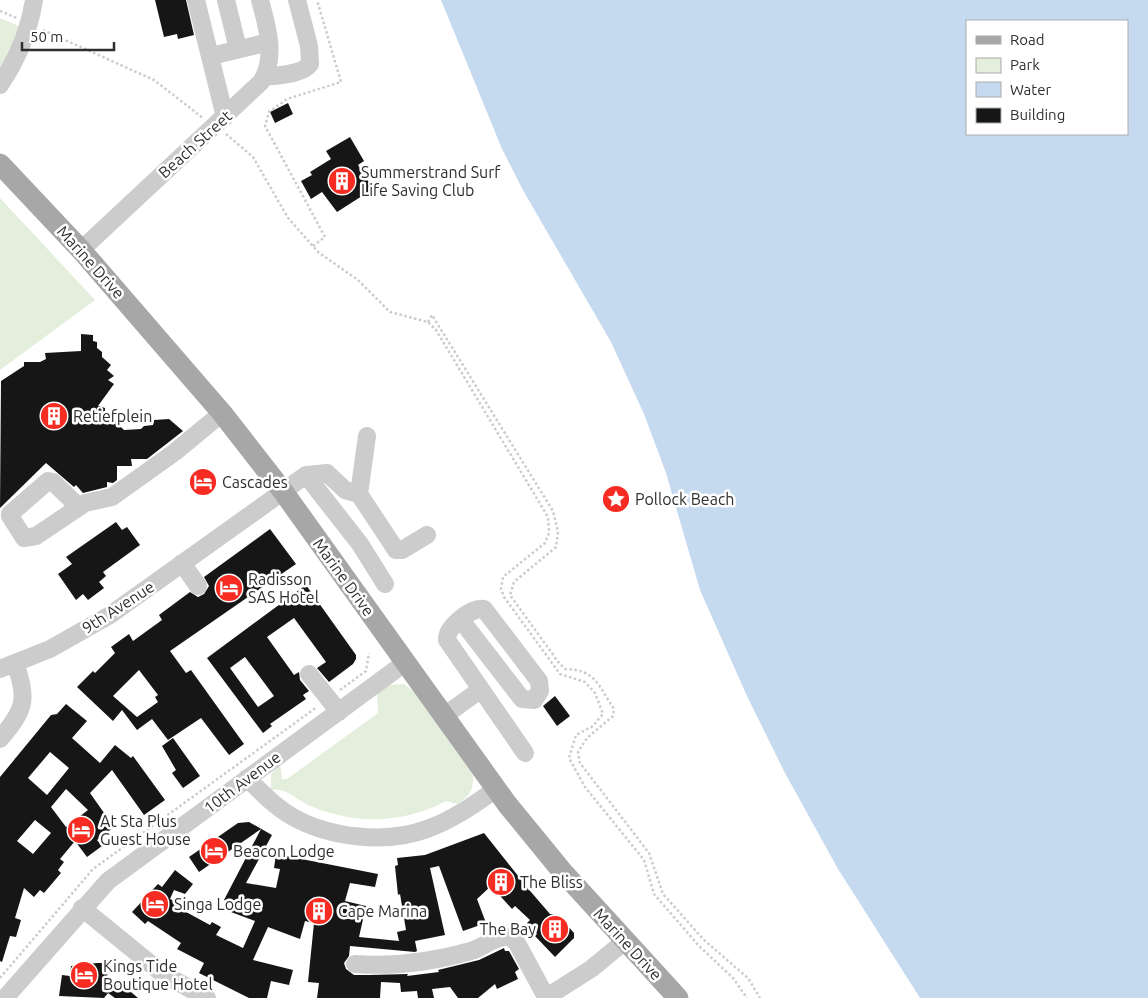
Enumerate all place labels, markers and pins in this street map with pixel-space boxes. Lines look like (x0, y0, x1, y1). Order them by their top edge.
place label: Summerstrand Surf Life Saving Club (361, 163, 501, 199)
building icon: Summerstrand Surf Life Saving Club (327, 166, 357, 196)
building icon: Retiefplein (39, 401, 69, 431)
place label: Retiefplein (73, 407, 152, 425)
hotel icon: Cascades (188, 467, 218, 497)
place label: Cascades (222, 473, 288, 491)
place icon: Pollock Beach (601, 484, 631, 514)
place label: Pollock Beach (635, 490, 734, 508)
place label: Radisson SAS Hotel (248, 570, 319, 606)
hotel icon: Radisson SAS Hotel (214, 573, 244, 603)
place label: At Sta Plus Guest House (100, 812, 191, 848)
hotel icon: At Sta Plus Guest House (66, 815, 96, 845)
hotel icon: Beacon Lodge (199, 836, 229, 866)
place label: Beacon Lodge (233, 842, 335, 860)
building icon: The Bliss (486, 867, 516, 897)
place label: The Bliss (520, 873, 583, 891)
hotel icon: Singa Lodge (140, 889, 170, 919)
place label: Singa Lodge (174, 895, 261, 913)
building icon: Cape Marina (304, 896, 334, 926)
place label: Cape Marina (338, 902, 427, 920)
building icon: The Bay (540, 914, 570, 944)
place label: The Bay (479, 920, 536, 938)
place label: Kings Tide Boutique Hotel (103, 957, 213, 993)
hotel icon: Kings Tide Boutique Hotel (69, 960, 99, 990)

